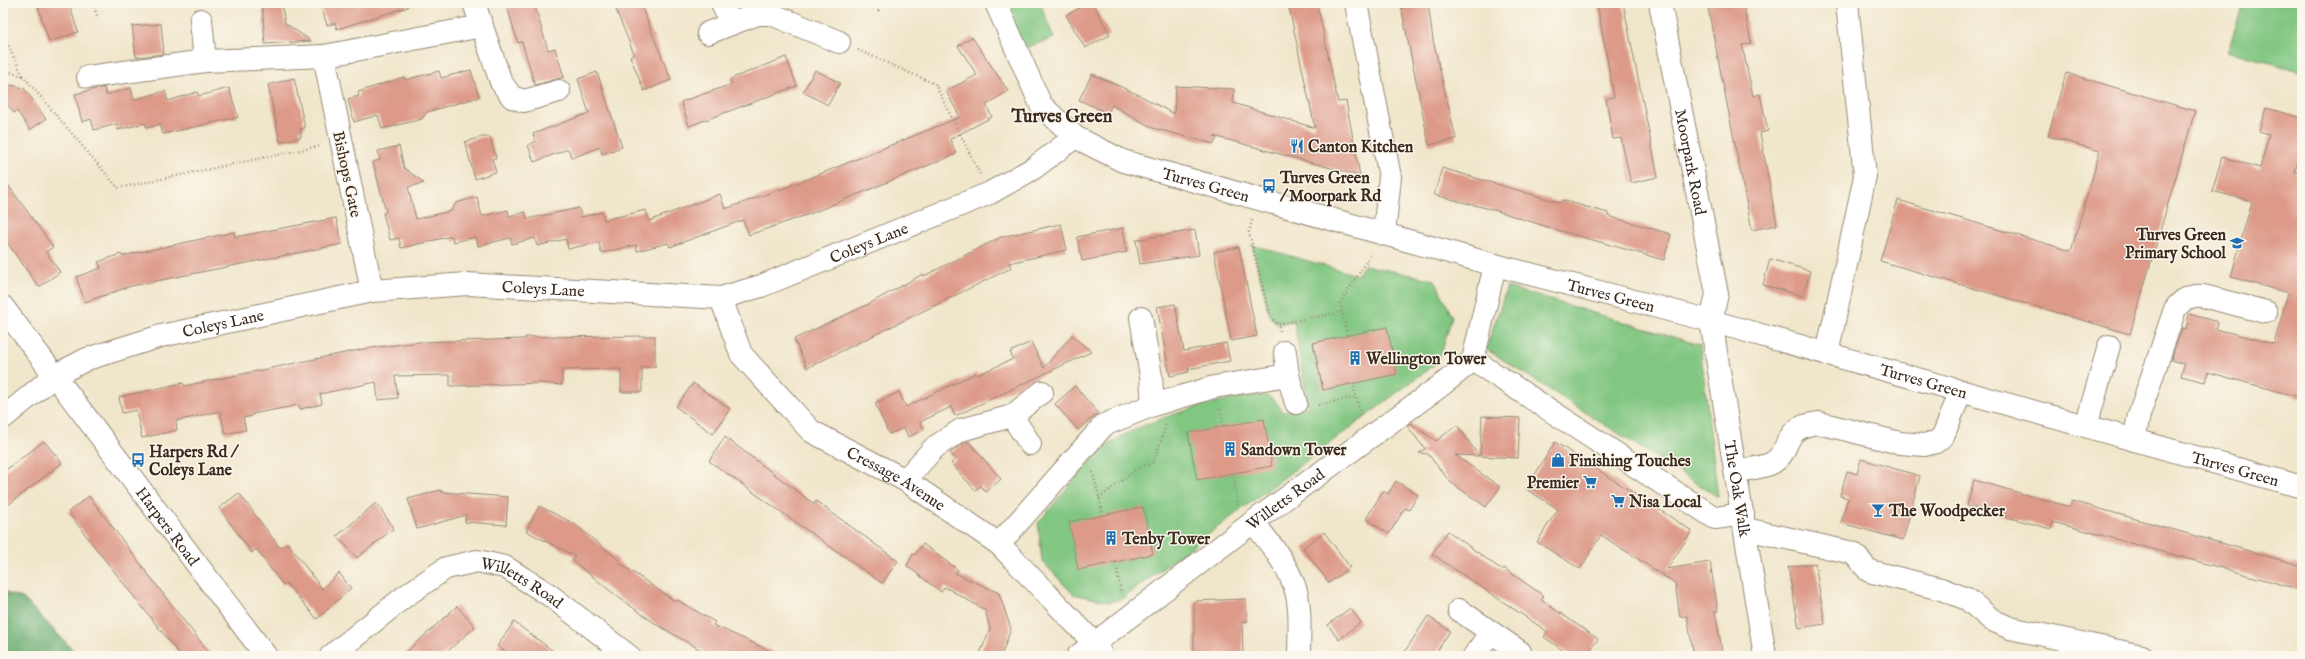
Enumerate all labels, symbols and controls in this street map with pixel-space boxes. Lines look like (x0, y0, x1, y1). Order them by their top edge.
district label: Turves Green (1011, 106, 1113, 129)
street label: Moorpark Road (1669, 108, 1709, 218)
street label: Bishops Gate (327, 129, 365, 219)
restaurant icon: Canton Kitchen (1289, 138, 1305, 154)
place label: Canton Kitchen (1308, 138, 1414, 158)
street label: Turves Green (1160, 164, 1252, 208)
place label: Turves Green / Moorpark Rd (1279, 169, 1381, 207)
bus stop icon: Turves Green / Moorpark Rd (1261, 178, 1277, 194)
street label: Coleys Lane (827, 219, 912, 269)
place label: Turves Green Primary School (2125, 226, 2227, 264)
school or university icon: Turves Green Primary School (2229, 235, 2245, 251)
street label: Turves Green (1565, 276, 1657, 318)
street label: Coleys Lane (501, 278, 585, 302)
street label: Coleys Lane (181, 306, 266, 343)
building icon: Wellington Tower (1347, 350, 1363, 366)
place label: Wellington Tower (1365, 350, 1487, 370)
street label: Turves Green (1877, 361, 1969, 405)
street label: The Oak Walk (1718, 439, 1754, 539)
building icon: Sandown Tower (1222, 441, 1238, 457)
place label: Sandown Tower (1241, 441, 1347, 461)
place label: Harpers Rd / Coleys Lane (149, 443, 240, 481)
street label: Cressage Avenue (843, 443, 948, 516)
street label: Turves Green (2189, 448, 2281, 492)
bus stop icon: Harpers Rd / Coleys Lane (130, 452, 146, 468)
shop icon: Finishing Touches (1550, 452, 1566, 468)
place label: Finishing Touches (1569, 452, 1691, 472)
street label: Willetts Road (1243, 465, 1330, 535)
place label: Premier (1527, 474, 1579, 494)
supermarket icon: Premier (1582, 474, 1598, 490)
street label: Harpers Road (130, 484, 203, 571)
supermarket icon: Nisa Local (1610, 493, 1626, 509)
place label: Nisa Local (1628, 493, 1702, 513)
bar icon: The Woodpecker (1870, 502, 1886, 518)
place label: The Woodpecker (1888, 502, 2005, 522)
building icon: Tenby Tower (1103, 530, 1119, 546)
place label: Tenby Tower (1121, 530, 1210, 550)
street label: Willetts Road (479, 554, 567, 614)

